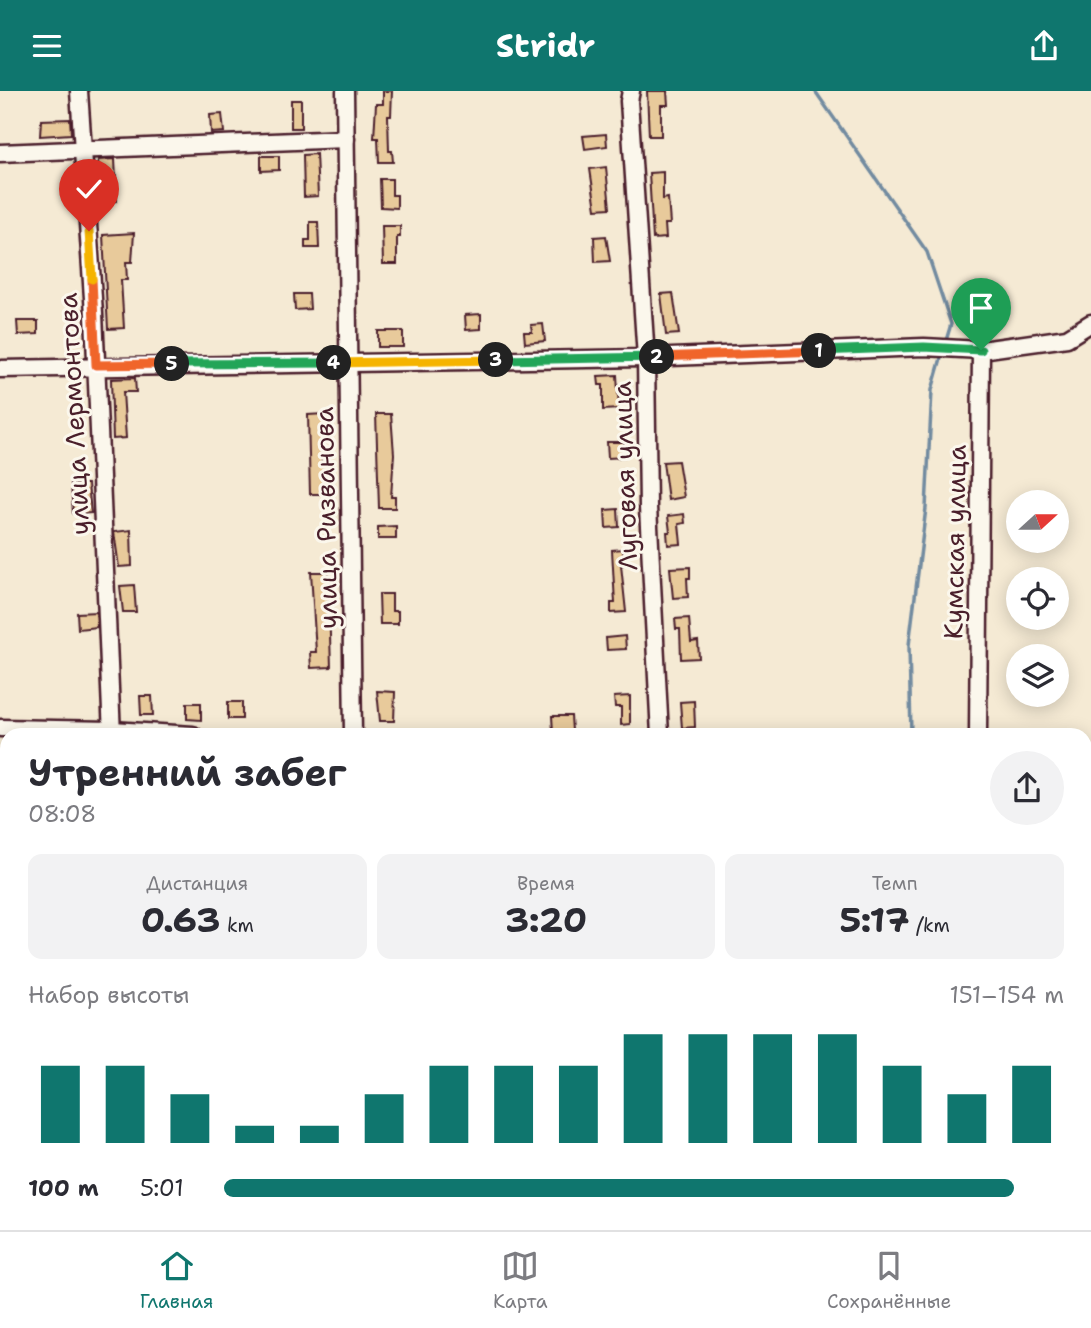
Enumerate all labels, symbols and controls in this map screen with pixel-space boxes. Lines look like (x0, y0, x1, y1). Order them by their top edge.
text: Stridr (496, 24, 595, 67)
icon: menu (28, 27, 66, 65)
icon: share (1025, 27, 1063, 65)
pin (59, 159, 119, 231)
icon: check (70, 170, 108, 208)
pin (951, 278, 1011, 350)
icon: arrive (962, 289, 1000, 327)
street label: улица Лермонтова (50, 292, 97, 536)
pin: 1 (802, 334, 836, 369)
text: 1 (814, 338, 823, 363)
pin: 2 (640, 339, 674, 375)
pin: 3 (478, 343, 514, 377)
text: 2 (650, 344, 663, 369)
pin: 4 (316, 345, 352, 381)
pin: 5 (154, 347, 190, 381)
text: 3 (489, 347, 502, 372)
text: 4 (327, 350, 340, 375)
text: 5 (166, 351, 177, 376)
street label: Луговая улица (604, 381, 645, 571)
street label: улица Ризванова (306, 406, 345, 630)
street label: Кумская улица (935, 444, 974, 640)
north arrow (1006, 490, 1069, 553)
map controls (1006, 490, 1069, 707)
button: locate (1006, 567, 1069, 630)
button: layers (1006, 644, 1069, 707)
text: Утренний забег (28, 747, 346, 798)
button: share (990, 751, 1064, 825)
text: 08:08 (28, 799, 96, 829)
text: Дистанция (146, 871, 248, 896)
text: Время (517, 871, 575, 896)
text: Темп (872, 871, 918, 896)
text: 0.63 (141, 896, 220, 943)
text: 3:20 (505, 896, 587, 943)
text: 5:17 (839, 896, 909, 943)
text: km (220, 913, 254, 938)
text: /km (909, 913, 950, 938)
text: Набор высоты (28, 980, 189, 1010)
text: 151–154 m (949, 980, 1064, 1010)
text: 100 m (28, 1173, 99, 1203)
text: 5:01 (140, 1173, 184, 1203)
tab: Главная (140, 1247, 213, 1314)
tab: Карта (493, 1247, 547, 1314)
tab: Сохранённые (827, 1247, 951, 1314)

